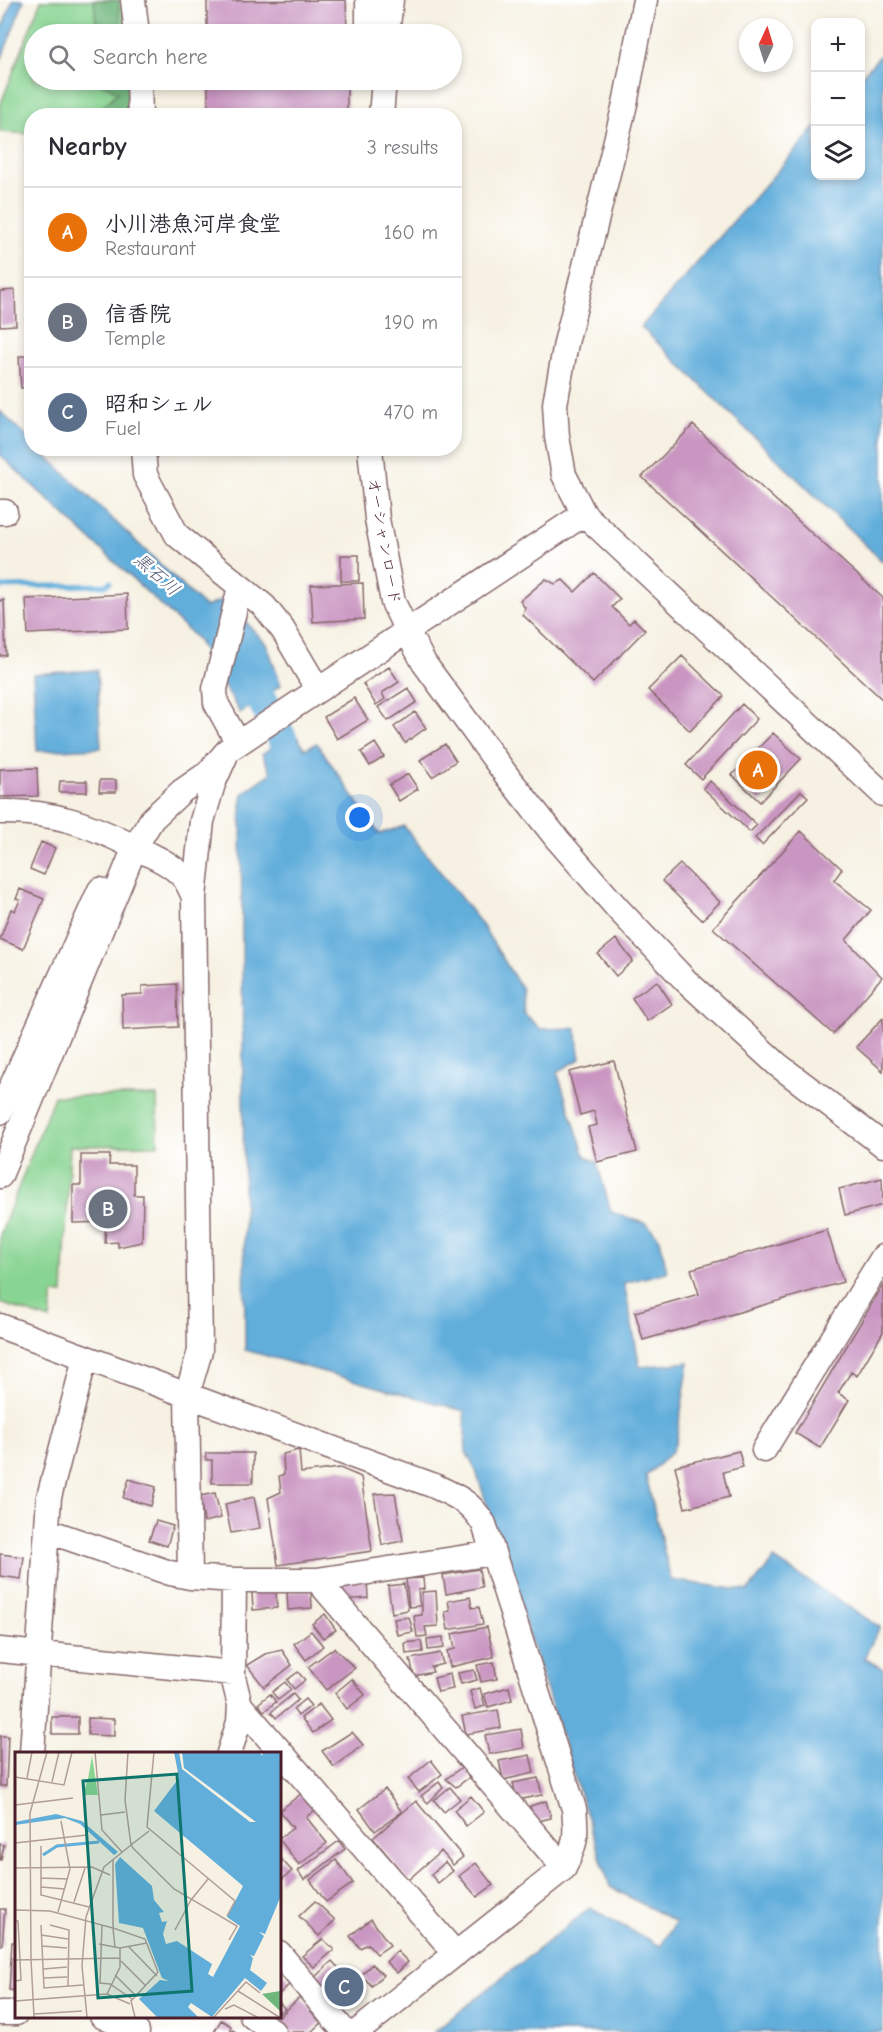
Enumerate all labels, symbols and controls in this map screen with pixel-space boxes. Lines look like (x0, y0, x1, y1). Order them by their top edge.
north arrow (739, 18, 793, 72)
map controls (811, 18, 865, 180)
button: + (811, 18, 865, 72)
search box (24, 24, 462, 90)
icon: search (45, 41, 78, 74)
text: Search here (93, 44, 208, 70)
button: − (811, 72, 865, 126)
button: layers (811, 126, 865, 180)
text: Nearby (48, 132, 127, 162)
text: 3 results (367, 136, 438, 159)
text: 小川港魚河岸食堂 (105, 211, 281, 237)
text: A (62, 221, 73, 244)
text: 160 m (384, 221, 438, 244)
text: Restaurant (105, 237, 195, 260)
text: 信香院 (105, 301, 171, 327)
text: B (61, 311, 74, 334)
text: 190 m (384, 311, 438, 334)
text: Temple (105, 327, 165, 350)
text: 昭和シェル (105, 391, 213, 417)
text: C (61, 401, 74, 424)
text: 470 m (383, 401, 438, 424)
text: Fuel (105, 417, 141, 440)
street label: オーシャンロード (364, 476, 404, 606)
water label: 黒石川 (130, 549, 184, 600)
pin: A (738, 748, 777, 792)
your location (345, 803, 374, 832)
pin: B (88, 1186, 128, 1232)
inset map (15, 1752, 280, 2017)
pin: C (324, 1964, 364, 2010)

